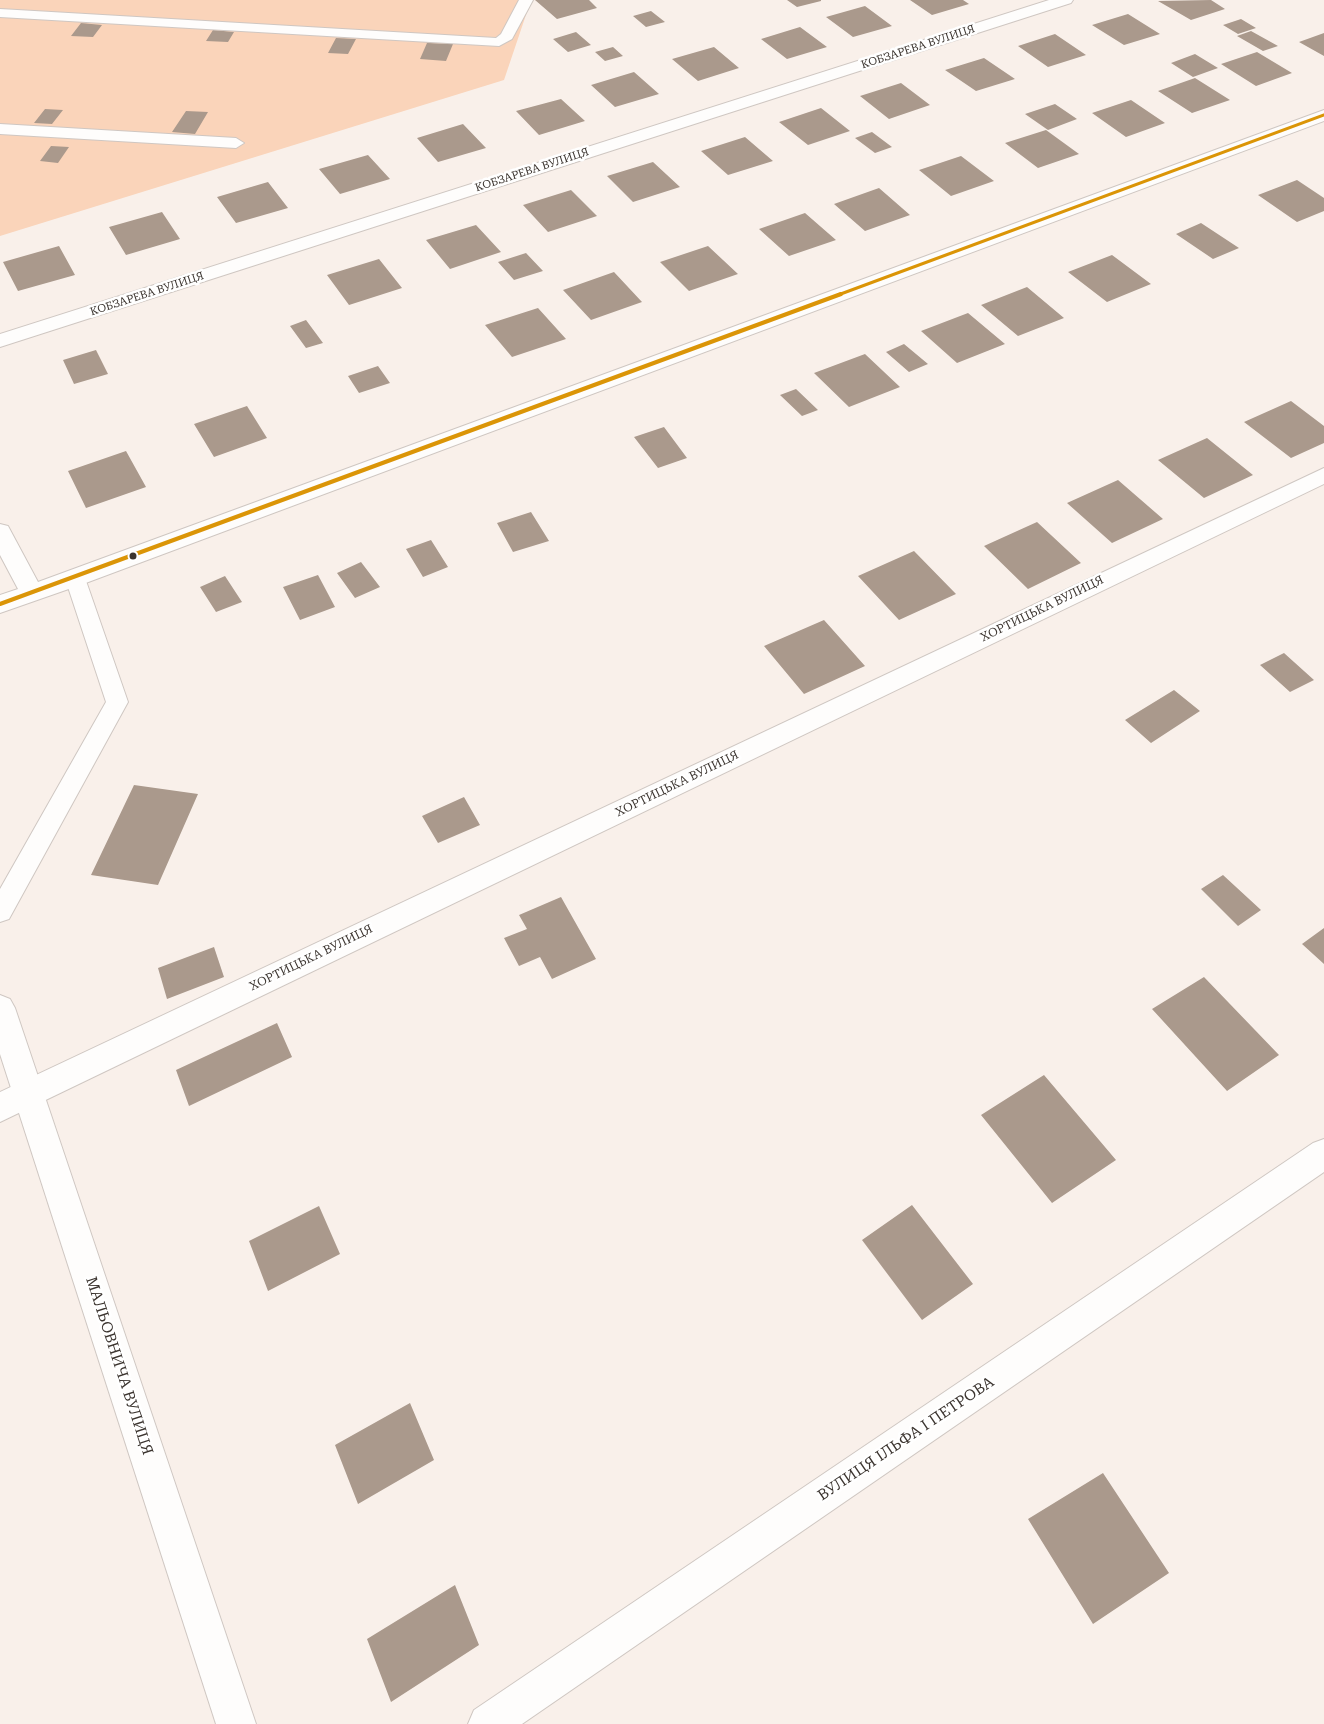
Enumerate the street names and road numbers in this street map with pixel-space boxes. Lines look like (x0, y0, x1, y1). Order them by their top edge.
street label: КОБЗАРЕВА ВУЛИЦЯ (859, 22, 977, 72)
street label: КОБЗАРЕВА ВУЛИЦЯ (473, 145, 591, 195)
street label: КОБЗАРЕВА ВУЛИЦЯ (88, 269, 206, 319)
street label: ХОРТИЦЬКА ВУЛИЦЯ (978, 573, 1106, 645)
street label: ХОРТИЦЬКА ВУЛИЦЯ (613, 748, 741, 820)
street label: ХОРТИЦЬКА ВУЛИЦЯ (247, 922, 375, 994)
street label: МАЛЬОВНИЧА ВУЛИЦЯ (82, 1275, 156, 1457)
street label: ВУЛИЦЯ ІЛЬФА І ПЕТРОВА (815, 1373, 997, 1505)

